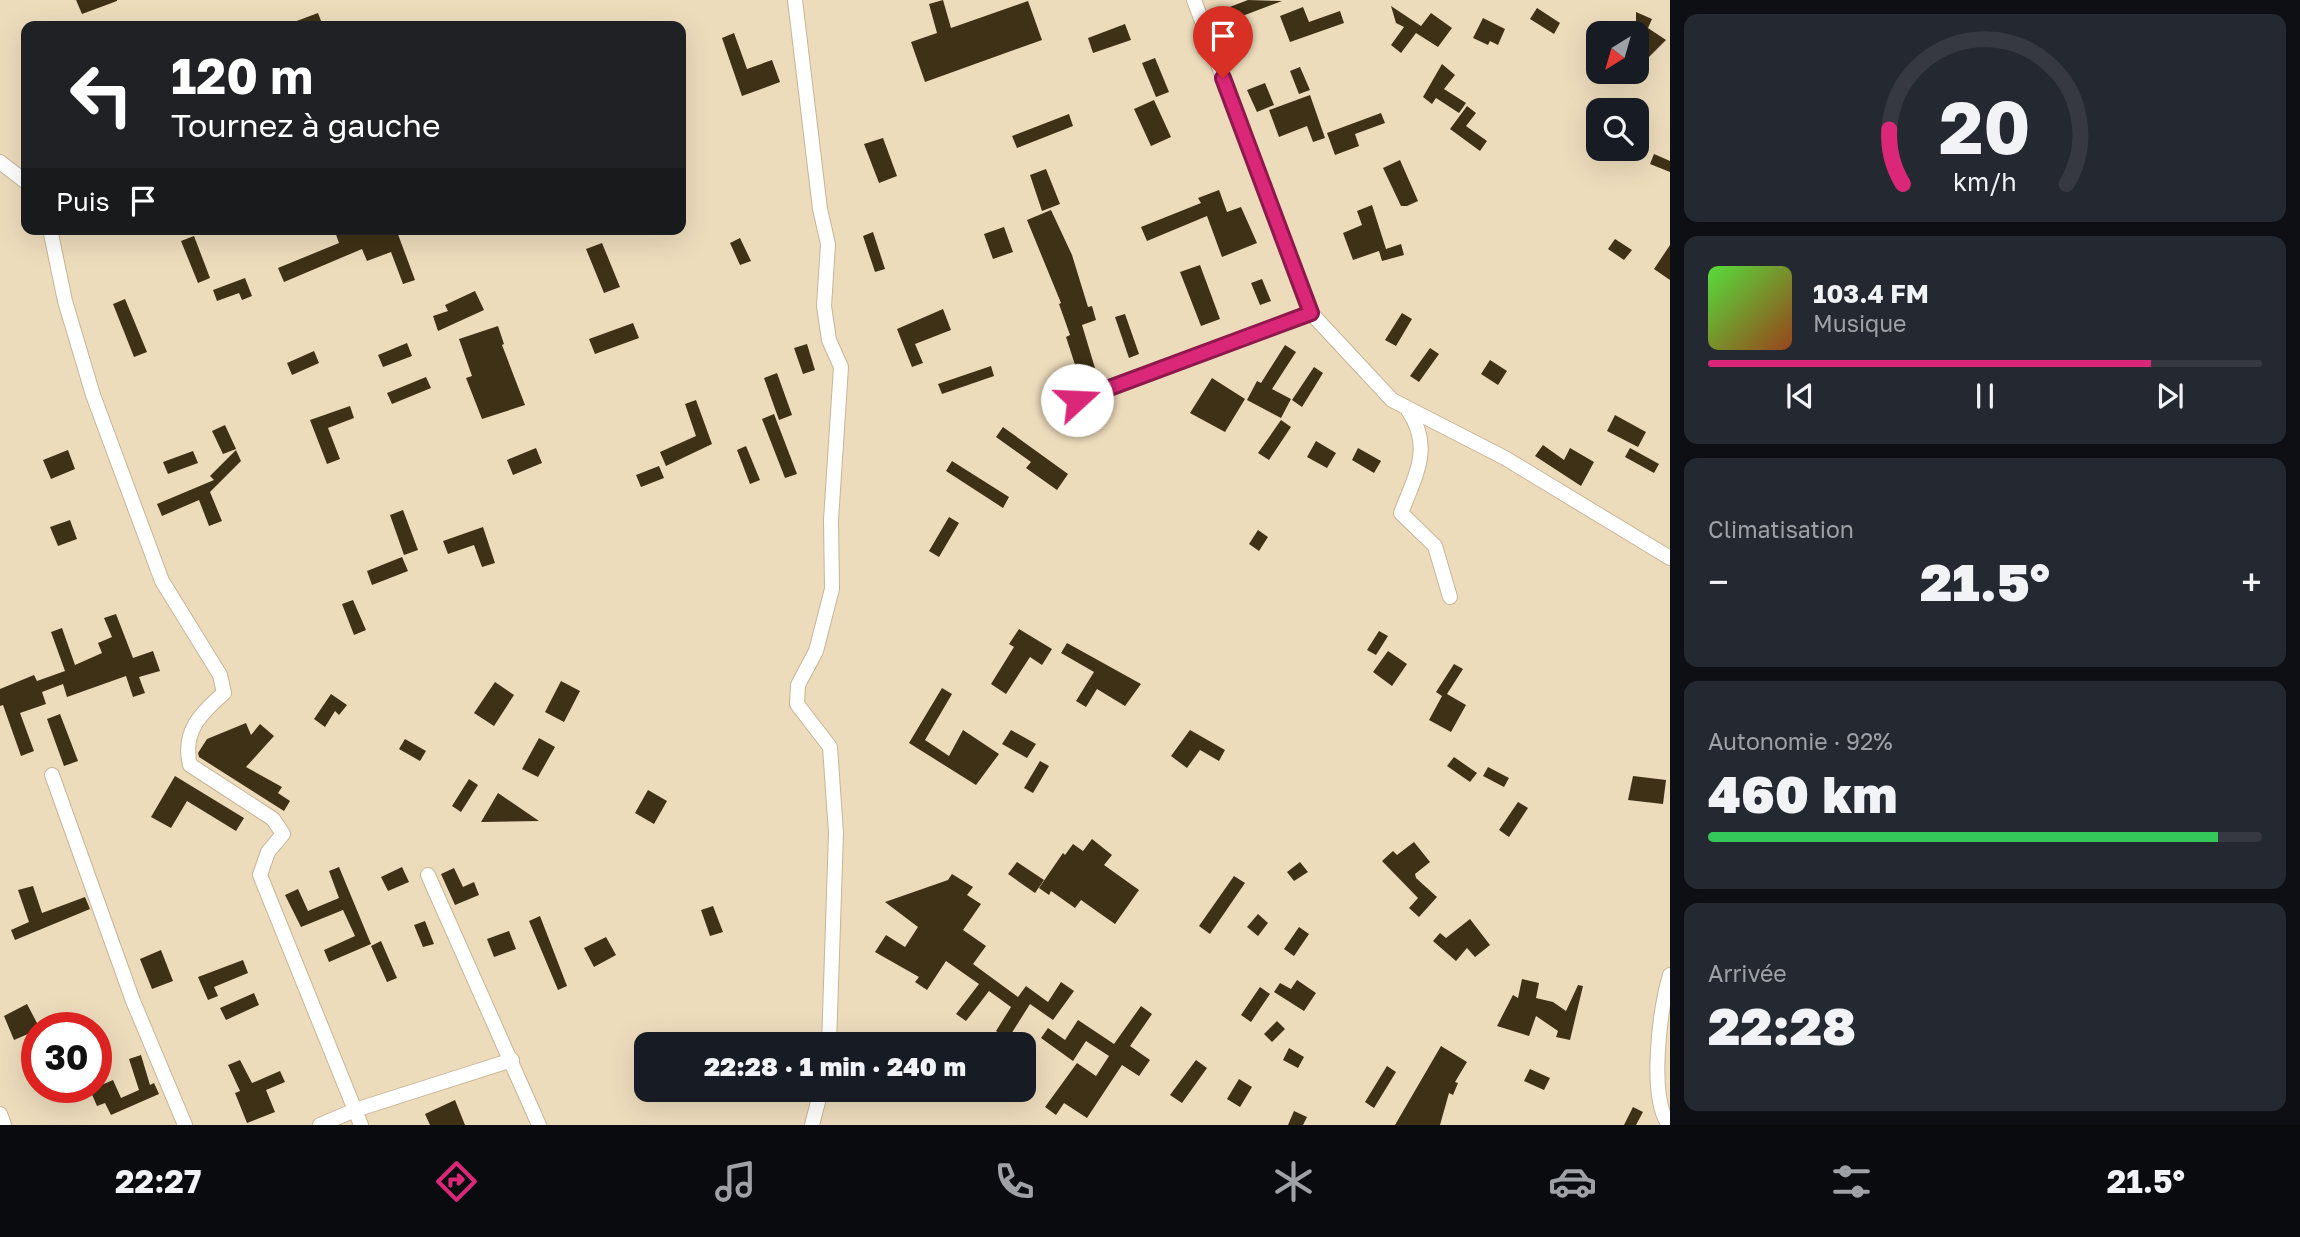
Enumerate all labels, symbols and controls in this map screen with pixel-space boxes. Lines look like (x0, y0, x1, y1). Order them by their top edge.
pin (1193, 6, 1253, 78)
icon: arrive (1204, 17, 1242, 55)
north arrow (1586, 21, 1648, 84)
map controls (1586, 21, 1649, 161)
text: 120 m (171, 46, 313, 105)
icon: left (56, 49, 147, 140)
text: 20 (1939, 83, 2031, 170)
button: search (1586, 98, 1649, 161)
text: Tournez à gauche (171, 106, 440, 144)
text: km/h (1953, 166, 2017, 197)
icon: arrive (124, 182, 162, 220)
text: Puis (56, 186, 110, 217)
text: 103.4 FM (1813, 278, 1929, 309)
text: Musique (1813, 309, 1906, 337)
position arrow (1040, 363, 1114, 437)
icon: previous (1781, 377, 1819, 415)
icon: pause (1966, 377, 2004, 415)
icon: next (2151, 377, 2189, 415)
text: Climatisation (1708, 515, 1854, 543)
text: 21.5° (1920, 550, 2050, 612)
text: − (1708, 559, 1729, 604)
text: + (2241, 559, 2262, 604)
text: Autonomie · 92% (1708, 727, 1893, 755)
text: 460 km (1708, 762, 1897, 824)
text: Arrivée (1708, 959, 1787, 987)
text: 22:28 (1708, 994, 1856, 1056)
speed limit sign: 30 (21, 1012, 112, 1103)
text: 22:28 · 1 min · 240 m (704, 1051, 966, 1082)
icon: directions (432, 1157, 481, 1206)
icon: music (711, 1157, 760, 1206)
icon: phone (990, 1157, 1039, 1206)
icon: climate (1269, 1157, 1318, 1206)
icon: car (1548, 1157, 1597, 1206)
icon: filters (1827, 1157, 1876, 1206)
text: 22:27 (115, 1162, 201, 1200)
text: 21.5° (2107, 1162, 2185, 1200)

